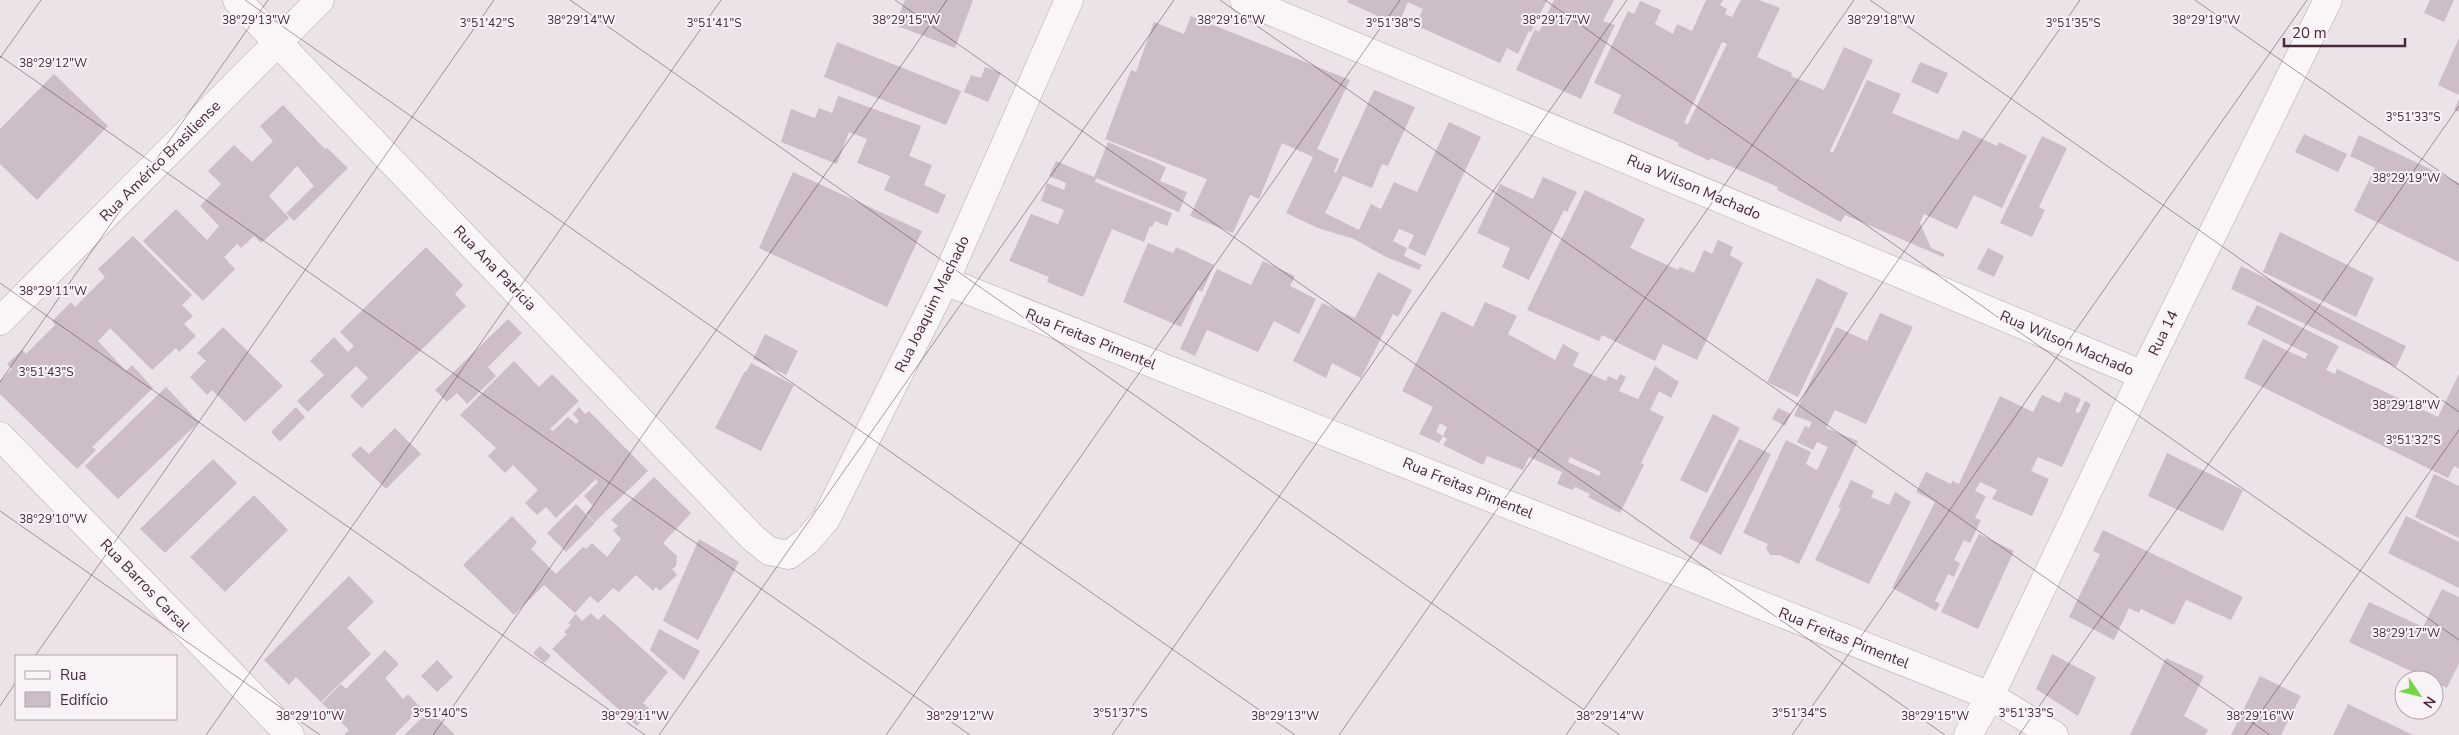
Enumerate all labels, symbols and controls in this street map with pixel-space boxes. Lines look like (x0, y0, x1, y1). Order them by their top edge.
text: 38°29'13"W (222, 12, 290, 28)
text: 38°29'14"W (547, 12, 615, 28)
text: 38°29'15"W (872, 12, 940, 28)
text: 38°29'16"W (1197, 12, 1265, 28)
text: 38°29'17"W (1522, 12, 1590, 28)
text: 38°29'18"W (1847, 12, 1915, 28)
text: 38°29'19"W (2172, 12, 2240, 28)
text: 3°51'42"S (459, 15, 515, 31)
text: 3°51'41"S (686, 15, 742, 31)
text: 3°51'38"S (1365, 15, 1421, 31)
text: 3°51'35"S (2045, 15, 2101, 31)
scale bar (2284, 15, 2405, 47)
text: 20 m (2292, 23, 2327, 43)
text: 38°29'12"W (19, 55, 87, 71)
street label: Rua Américo Brasiliense (95, 96, 225, 226)
text: 3°51'33"S (2385, 109, 2441, 125)
street label: Rua Wilson Machado (1624, 150, 1764, 224)
text: 38°29'19"W (2372, 170, 2440, 186)
street label: Rua Ana Patricia (449, 221, 541, 315)
street label: Rua Joaquim Machado (890, 232, 974, 376)
text: 38°29'11"W (19, 283, 87, 299)
street label: Rua Freitas Pimentel (1023, 304, 1160, 375)
street label: Rua Wilson Machado (1997, 306, 2137, 380)
street label: Rua 14 (2143, 307, 2183, 359)
text: 3°51'43"S (18, 364, 74, 380)
text: 38°29'18"W (2372, 397, 2440, 413)
text: 3°51'32"S (2385, 432, 2441, 448)
street label: Rua Freitas Pimentel (1400, 453, 1537, 524)
text: 38°29'10"W (19, 511, 87, 527)
street label: Rua Barros Carsal (96, 534, 195, 636)
street label: Rua Freitas Pimentel (1776, 603, 1913, 674)
text: 38°29'17"W (2372, 625, 2440, 641)
legend (15, 655, 178, 720)
text: Rua (60, 665, 86, 685)
north arrow (2394, 670, 2444, 720)
text: Edifício (60, 690, 108, 710)
text: N (2418, 692, 2440, 712)
text: 3°51'40"S (412, 705, 468, 721)
text: 3°51'37"S (1092, 705, 1148, 721)
text: 3°51'34"S (1771, 705, 1827, 721)
text: 3°51'33"S (1998, 705, 2054, 721)
text: 38°29'10"W (276, 708, 344, 724)
text: 38°29'11"W (601, 708, 669, 724)
text: 38°29'12"W (926, 708, 994, 724)
text: 38°29'13"W (1251, 708, 1319, 724)
text: 38°29'14"W (1576, 708, 1644, 724)
text: 38°29'15"W (1901, 708, 1969, 724)
text: 38°29'16"W (2226, 708, 2294, 724)

